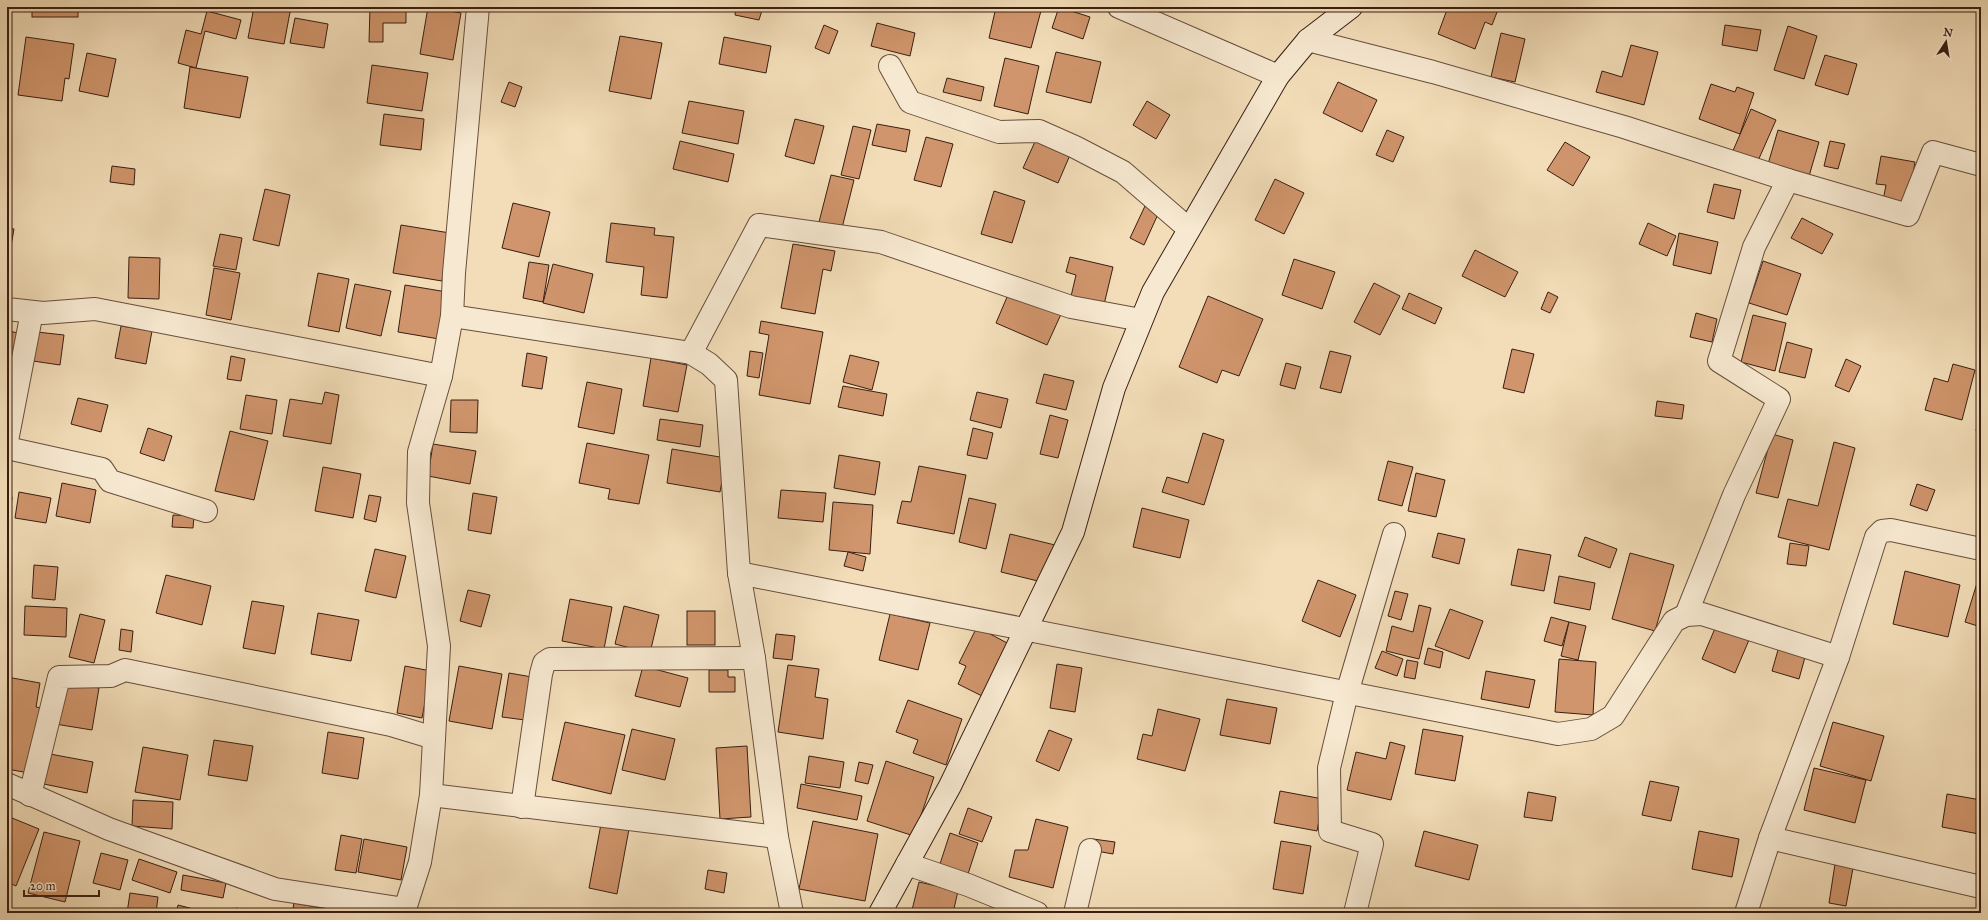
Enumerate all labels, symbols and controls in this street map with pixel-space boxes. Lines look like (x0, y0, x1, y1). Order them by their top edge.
north arrow (1926, 22, 1966, 62)
text: N (1942, 25, 1955, 40)
scale bar (24, 872, 99, 898)
text: 20 m (30, 879, 56, 893)

